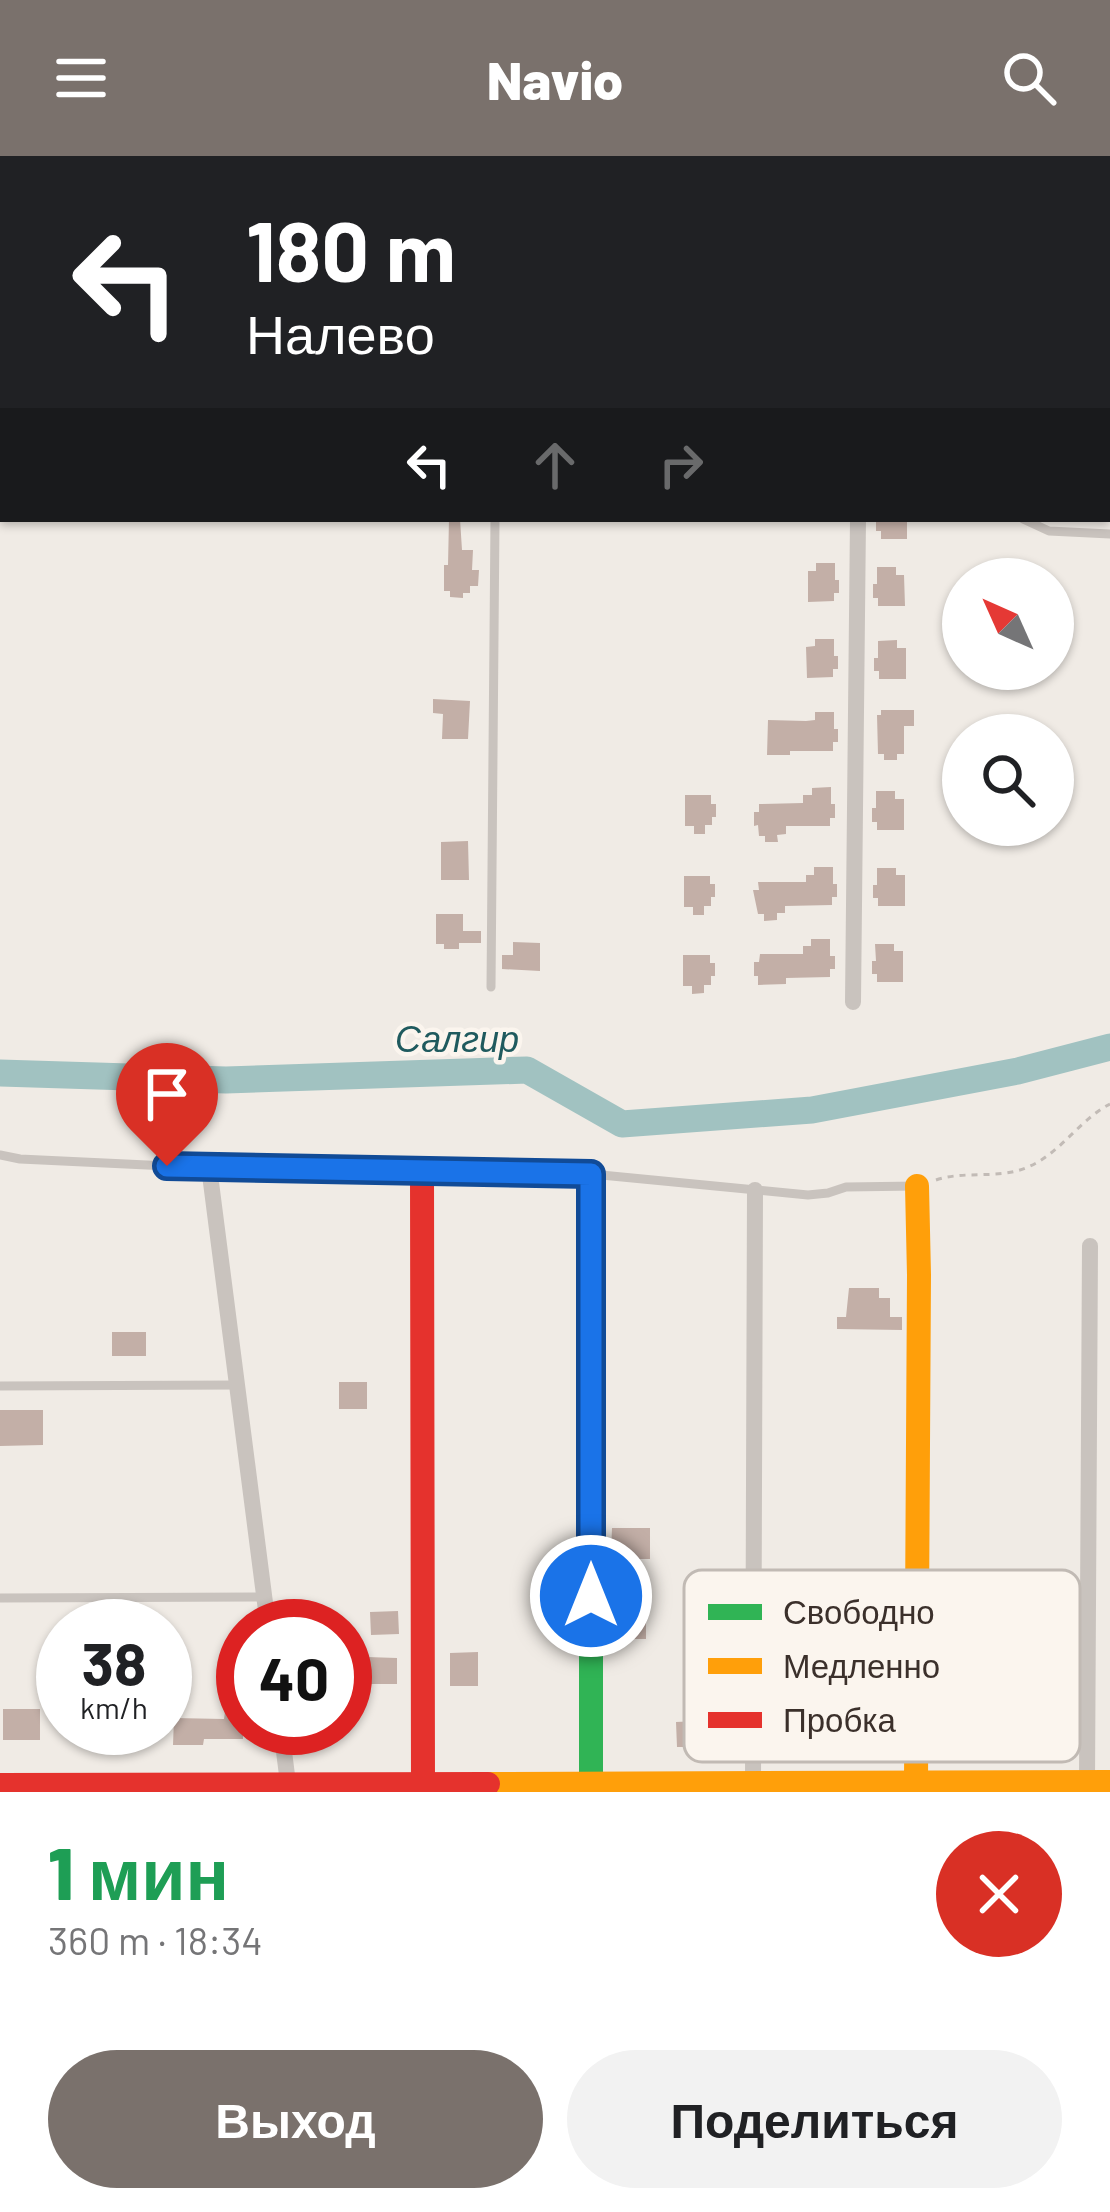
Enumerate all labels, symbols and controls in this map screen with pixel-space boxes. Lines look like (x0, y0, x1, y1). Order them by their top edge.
icon: menu (48, 45, 114, 111)
icon: search (996, 45, 1062, 111)
text: Navio (487, 46, 623, 111)
text: 180 m (246, 198, 456, 299)
icon: left (48, 204, 204, 360)
text: Налево (246, 300, 435, 365)
icon: left (396, 432, 462, 498)
icon: ahead (522, 432, 588, 498)
icon: right (648, 432, 714, 498)
north arrow (942, 558, 1074, 690)
map controls (942, 558, 1074, 846)
button: search (942, 714, 1074, 846)
water label: Салгир (395, 1016, 519, 1060)
pin (116, 1043, 218, 1166)
icon: arrive (134, 1061, 200, 1127)
position arrow (528, 1533, 654, 1659)
legend (684, 1570, 1080, 1762)
text: Свободно (783, 1591, 935, 1631)
speed limit sign: 40 (216, 1599, 372, 1755)
text: 38 (82, 1626, 146, 1698)
text: Медленно (783, 1645, 940, 1685)
text: km/h (80, 1689, 148, 1725)
text: Пробка (783, 1699, 896, 1739)
text: 1 мин (48, 1828, 229, 1914)
button: close (936, 1831, 1062, 1957)
text: 360 m · 18:34 (48, 1916, 263, 1963)
button: Выход (48, 2050, 543, 2188)
button: Поделиться (567, 2050, 1062, 2188)

